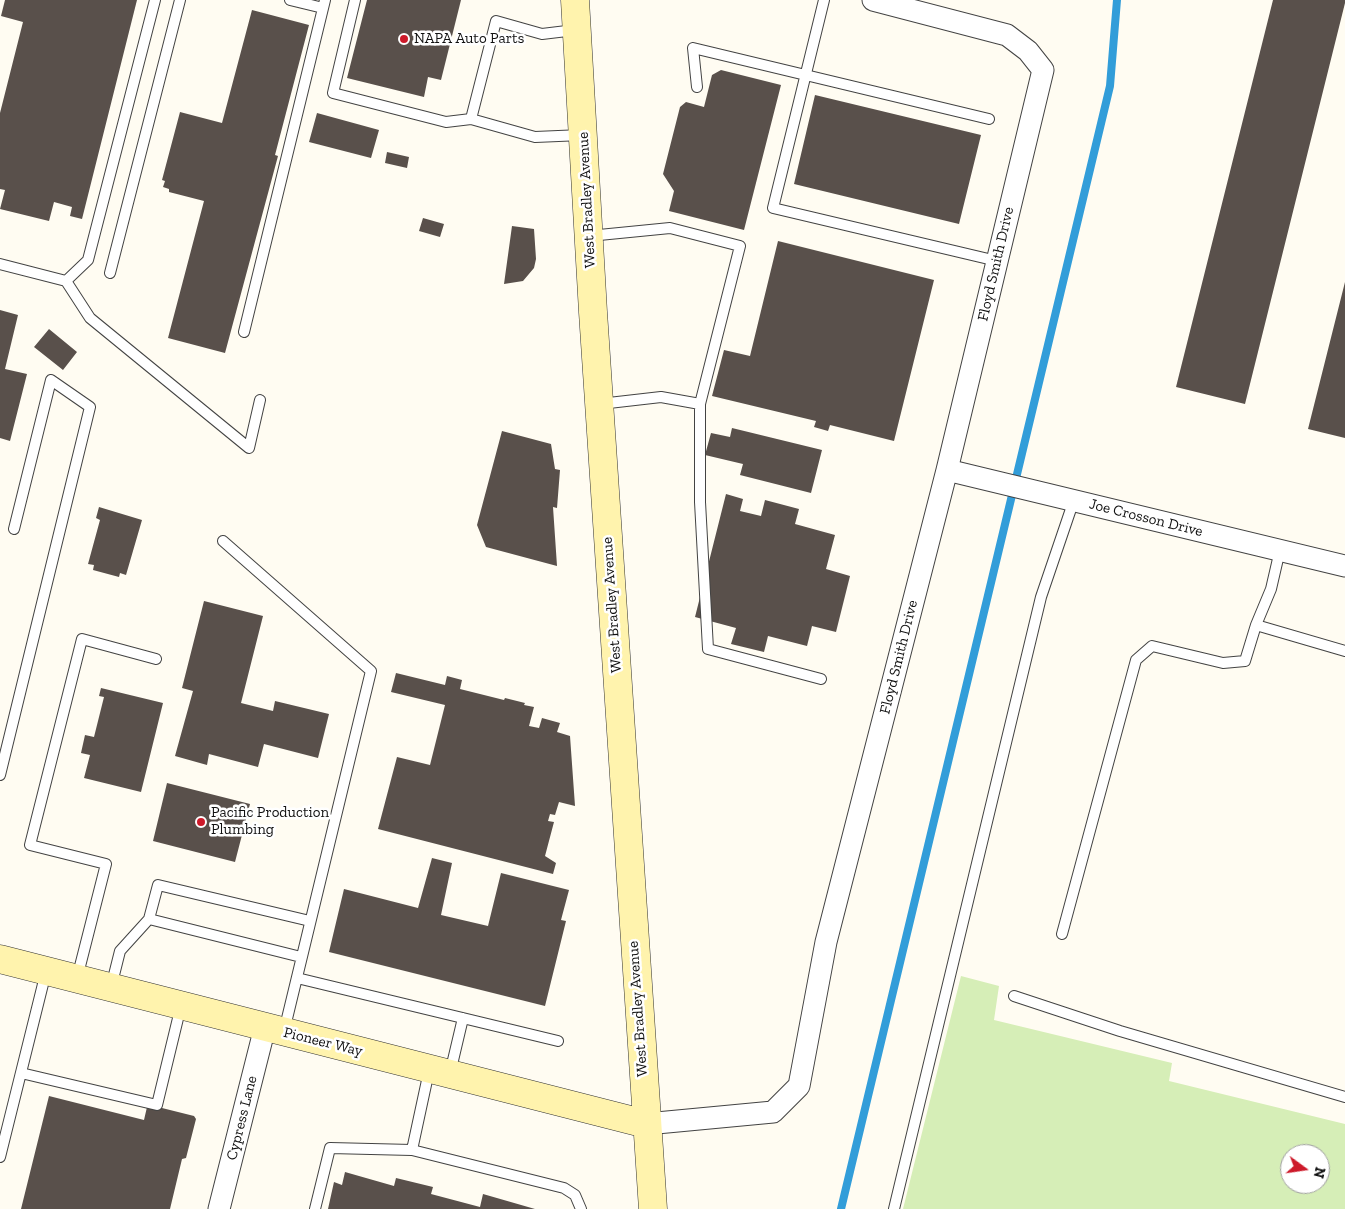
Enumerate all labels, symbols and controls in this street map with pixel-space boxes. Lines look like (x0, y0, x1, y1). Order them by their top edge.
place label: NAPA Auto Parts (414, 30, 524, 48)
marker: NAPA Auto Parts (398, 33, 410, 45)
street label: West Bradley Avenue (574, 132, 600, 268)
street label: Floyd Smith Drive (974, 205, 1018, 323)
street label: Joe Crosson Drive (1087, 495, 1205, 541)
street label: West Bradley Avenue (598, 536, 626, 674)
street label: Floyd Smith Drive (876, 598, 922, 716)
place label: Pacific Production Plumbing (211, 804, 329, 839)
marker: Pacific Production Plumbing (195, 816, 207, 828)
street label: West Bradley Avenue (624, 940, 652, 1078)
street label: Pioneer Way (282, 1023, 364, 1061)
street label: Cypress Lane (223, 1074, 261, 1162)
north arrow (1280, 1144, 1330, 1194)
text: N (1310, 1165, 1329, 1180)

